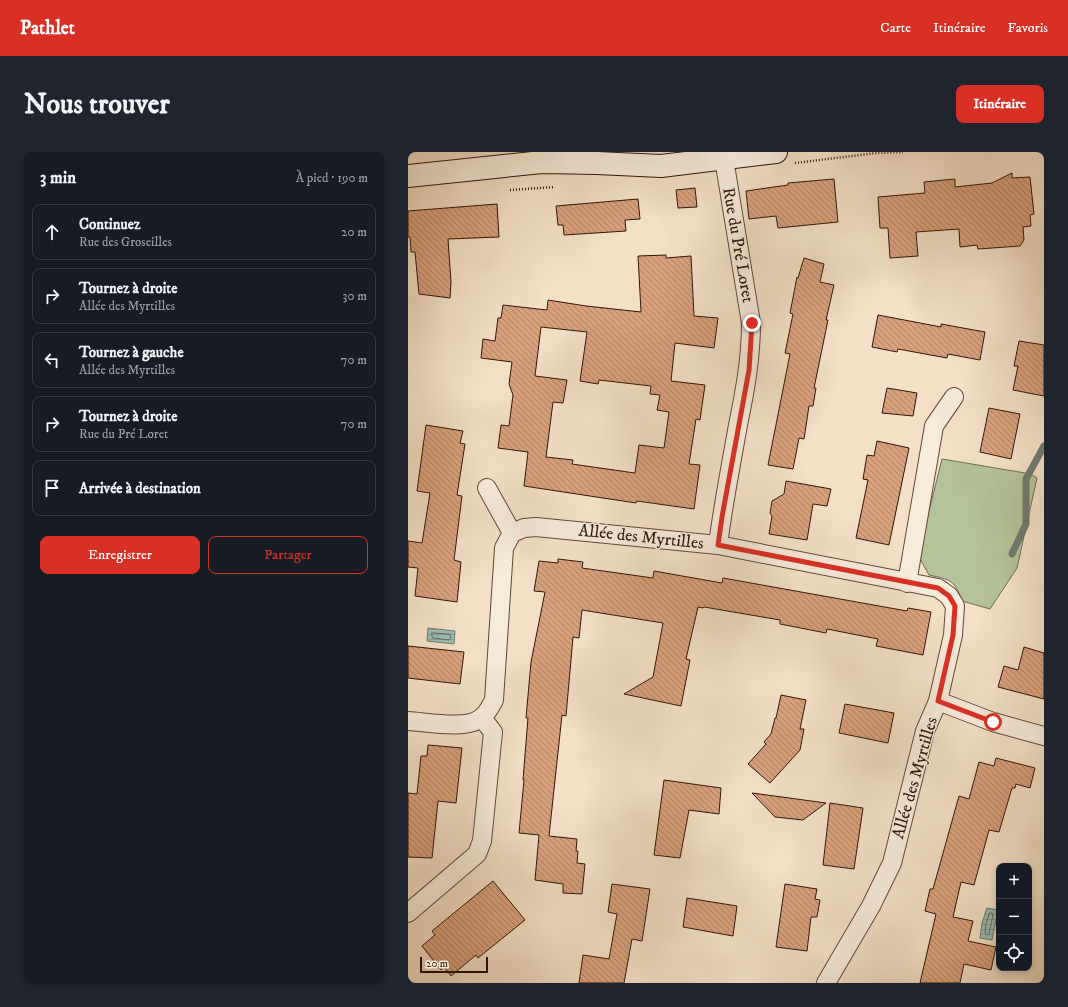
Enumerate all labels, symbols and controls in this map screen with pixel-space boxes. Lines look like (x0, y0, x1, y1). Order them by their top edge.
text: Pathlet (20, 17, 75, 40)
text: Carte (880, 19, 911, 37)
text: Itinéraire (933, 19, 986, 37)
text: Favoris (1008, 19, 1048, 37)
button: Itinéraire (956, 85, 1044, 123)
text: Nous trouver (24, 87, 170, 122)
text: 3 min (40, 167, 76, 189)
text: À pied · 190 m (296, 170, 368, 186)
street label: Rue du Pré Loret (717, 186, 759, 305)
text: Continuez (79, 215, 140, 234)
icon: ahead (41, 221, 63, 243)
text: 20 m (341, 224, 367, 240)
text: Rue des Groseilles (79, 234, 172, 250)
text: Tournez à droite (79, 279, 177, 298)
icon: right (41, 285, 63, 307)
text: 30 m (343, 288, 367, 304)
text: Allée des Myrtilles (79, 298, 175, 314)
route end (743, 314, 761, 332)
text: Tournez à gauche (79, 343, 184, 362)
icon: left (41, 349, 63, 371)
text: 70 m (341, 352, 367, 368)
text: Allée des Myrtilles (79, 362, 175, 378)
text: Tournez à droite (79, 407, 177, 426)
icon: right (41, 413, 63, 435)
text: 70 m (341, 416, 367, 432)
text: Rue du Pré Loret (79, 426, 168, 442)
icon: arrive (41, 477, 63, 499)
text: Arrivée à destination (79, 479, 201, 498)
street label: Allée des Myrtilles (577, 519, 705, 555)
button: Enregistrer (40, 536, 200, 574)
button: Partager (208, 536, 368, 574)
route start (984, 713, 1002, 731)
street label: Allée des Myrtilles (887, 714, 943, 842)
map controls (996, 863, 1032, 971)
button: + (996, 863, 1032, 899)
button: − (996, 899, 1032, 935)
button: locate (996, 935, 1032, 971)
scale bar (420, 955, 488, 974)
text: 20 m (426, 957, 448, 971)

